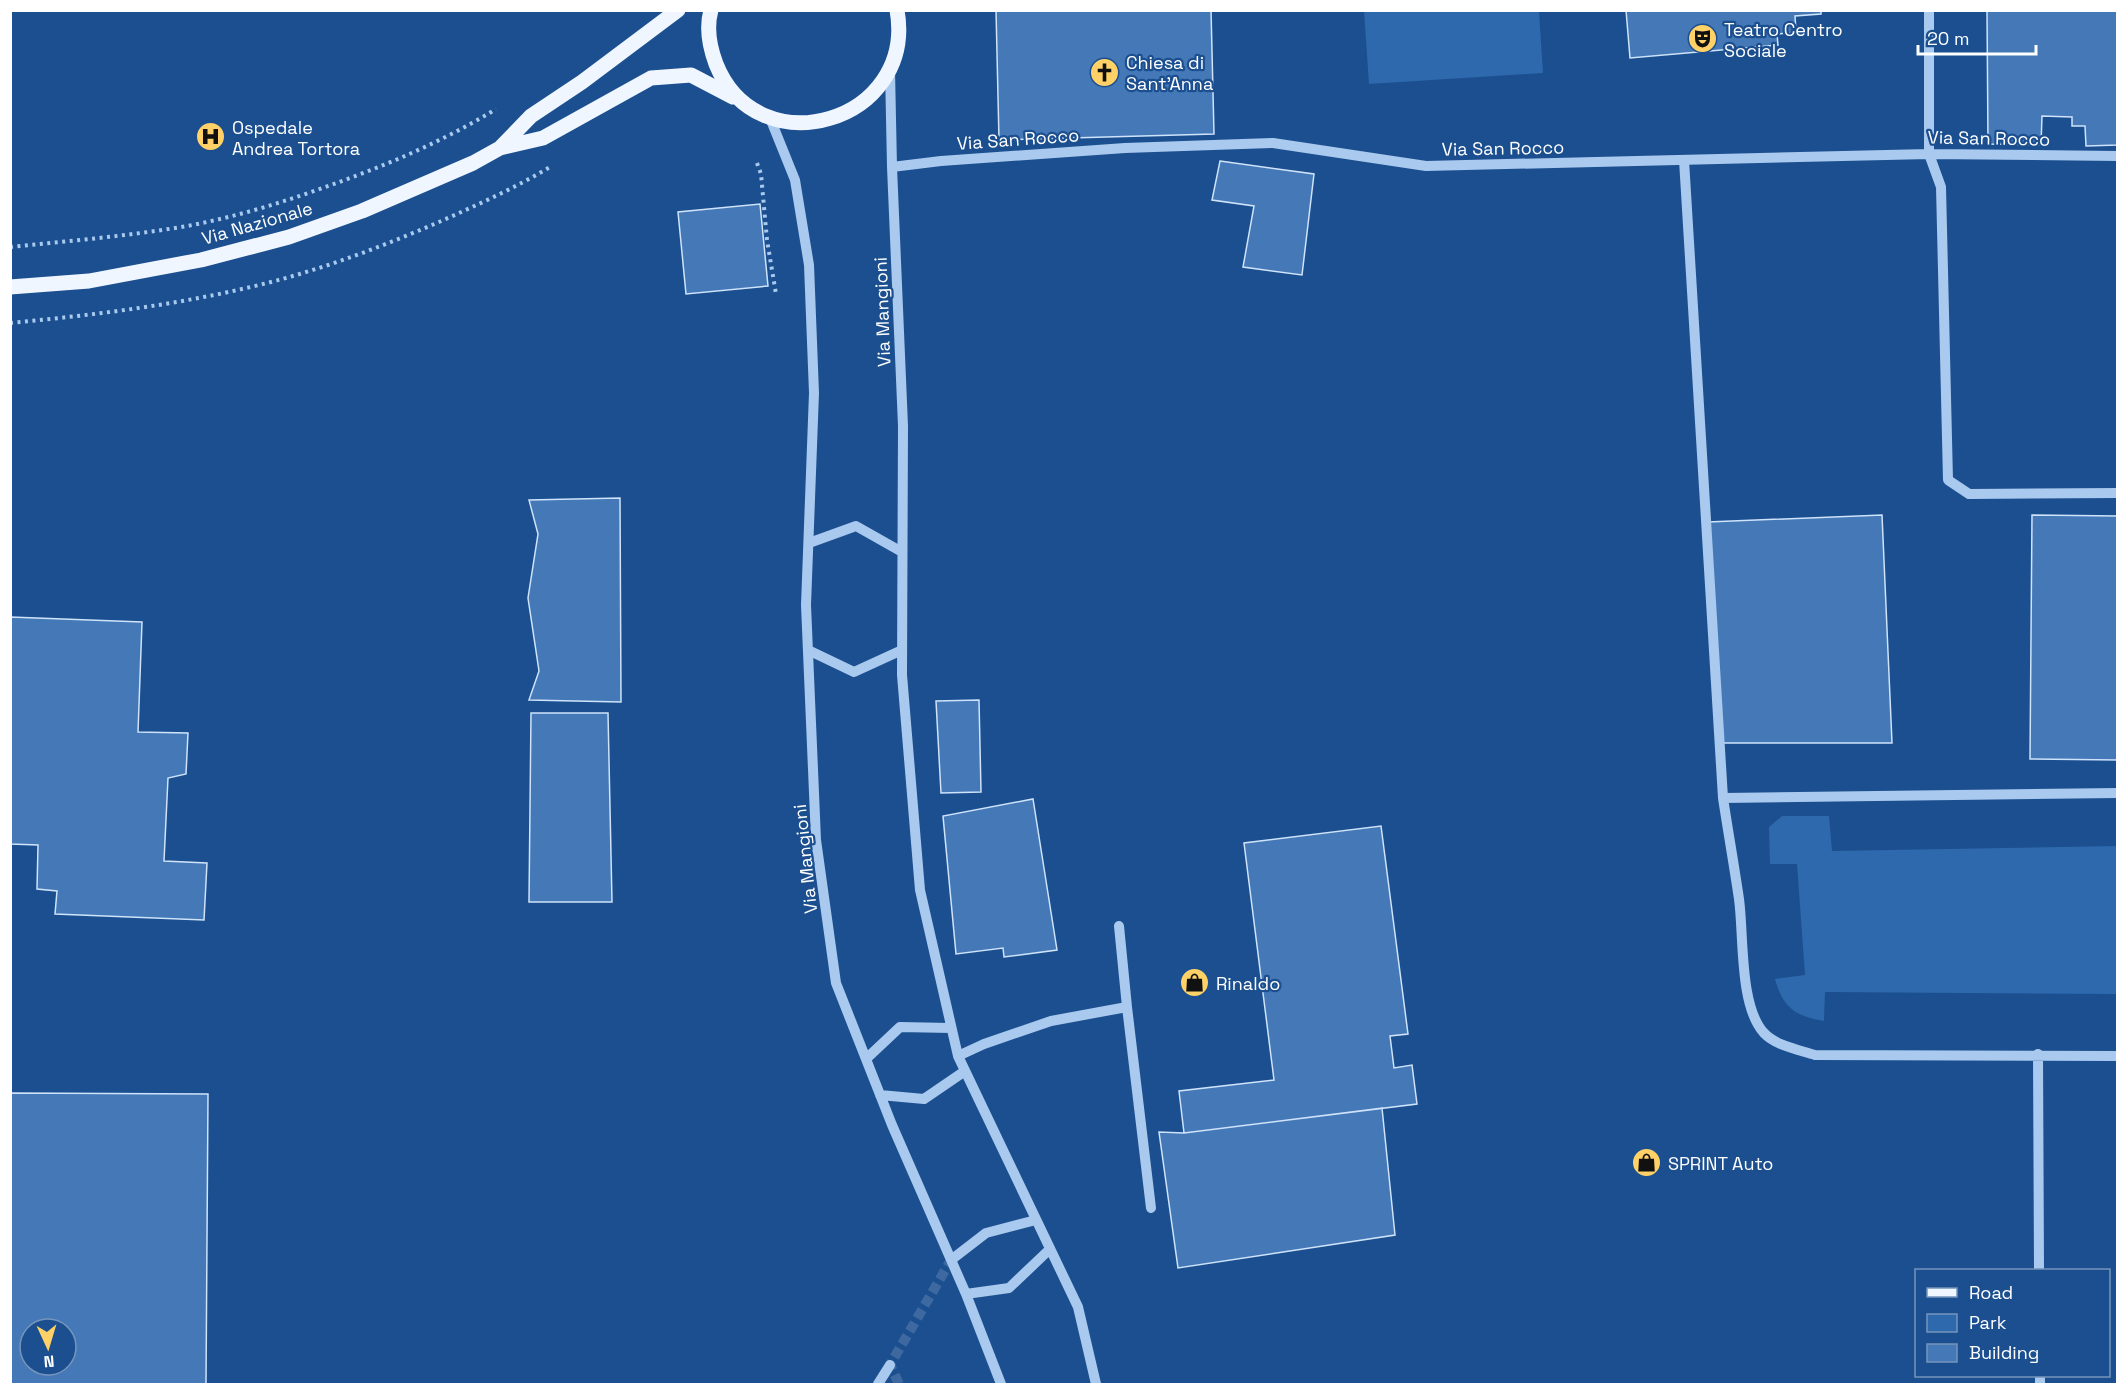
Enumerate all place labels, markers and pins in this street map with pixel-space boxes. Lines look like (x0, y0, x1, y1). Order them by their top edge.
place label: Teatro Centro Sociale (1724, 18, 1843, 62)
theatre icon: Teatro Centro Sociale (1687, 23, 1719, 55)
place label: Chiesa di Sant'Anna (1126, 51, 1213, 95)
church icon: Chiesa di Sant'Anna (1089, 56, 1121, 88)
place label: Ospedale Andrea Tortora (232, 116, 360, 160)
hospital icon: Ospedale Andrea Tortora (195, 121, 227, 153)
shop icon: Rinaldo (1179, 967, 1211, 999)
place label: Rinaldo (1216, 972, 1280, 995)
shop icon: SPRINT Auto (1631, 1147, 1663, 1179)
place label: SPRINT Auto (1668, 1152, 1774, 1175)

